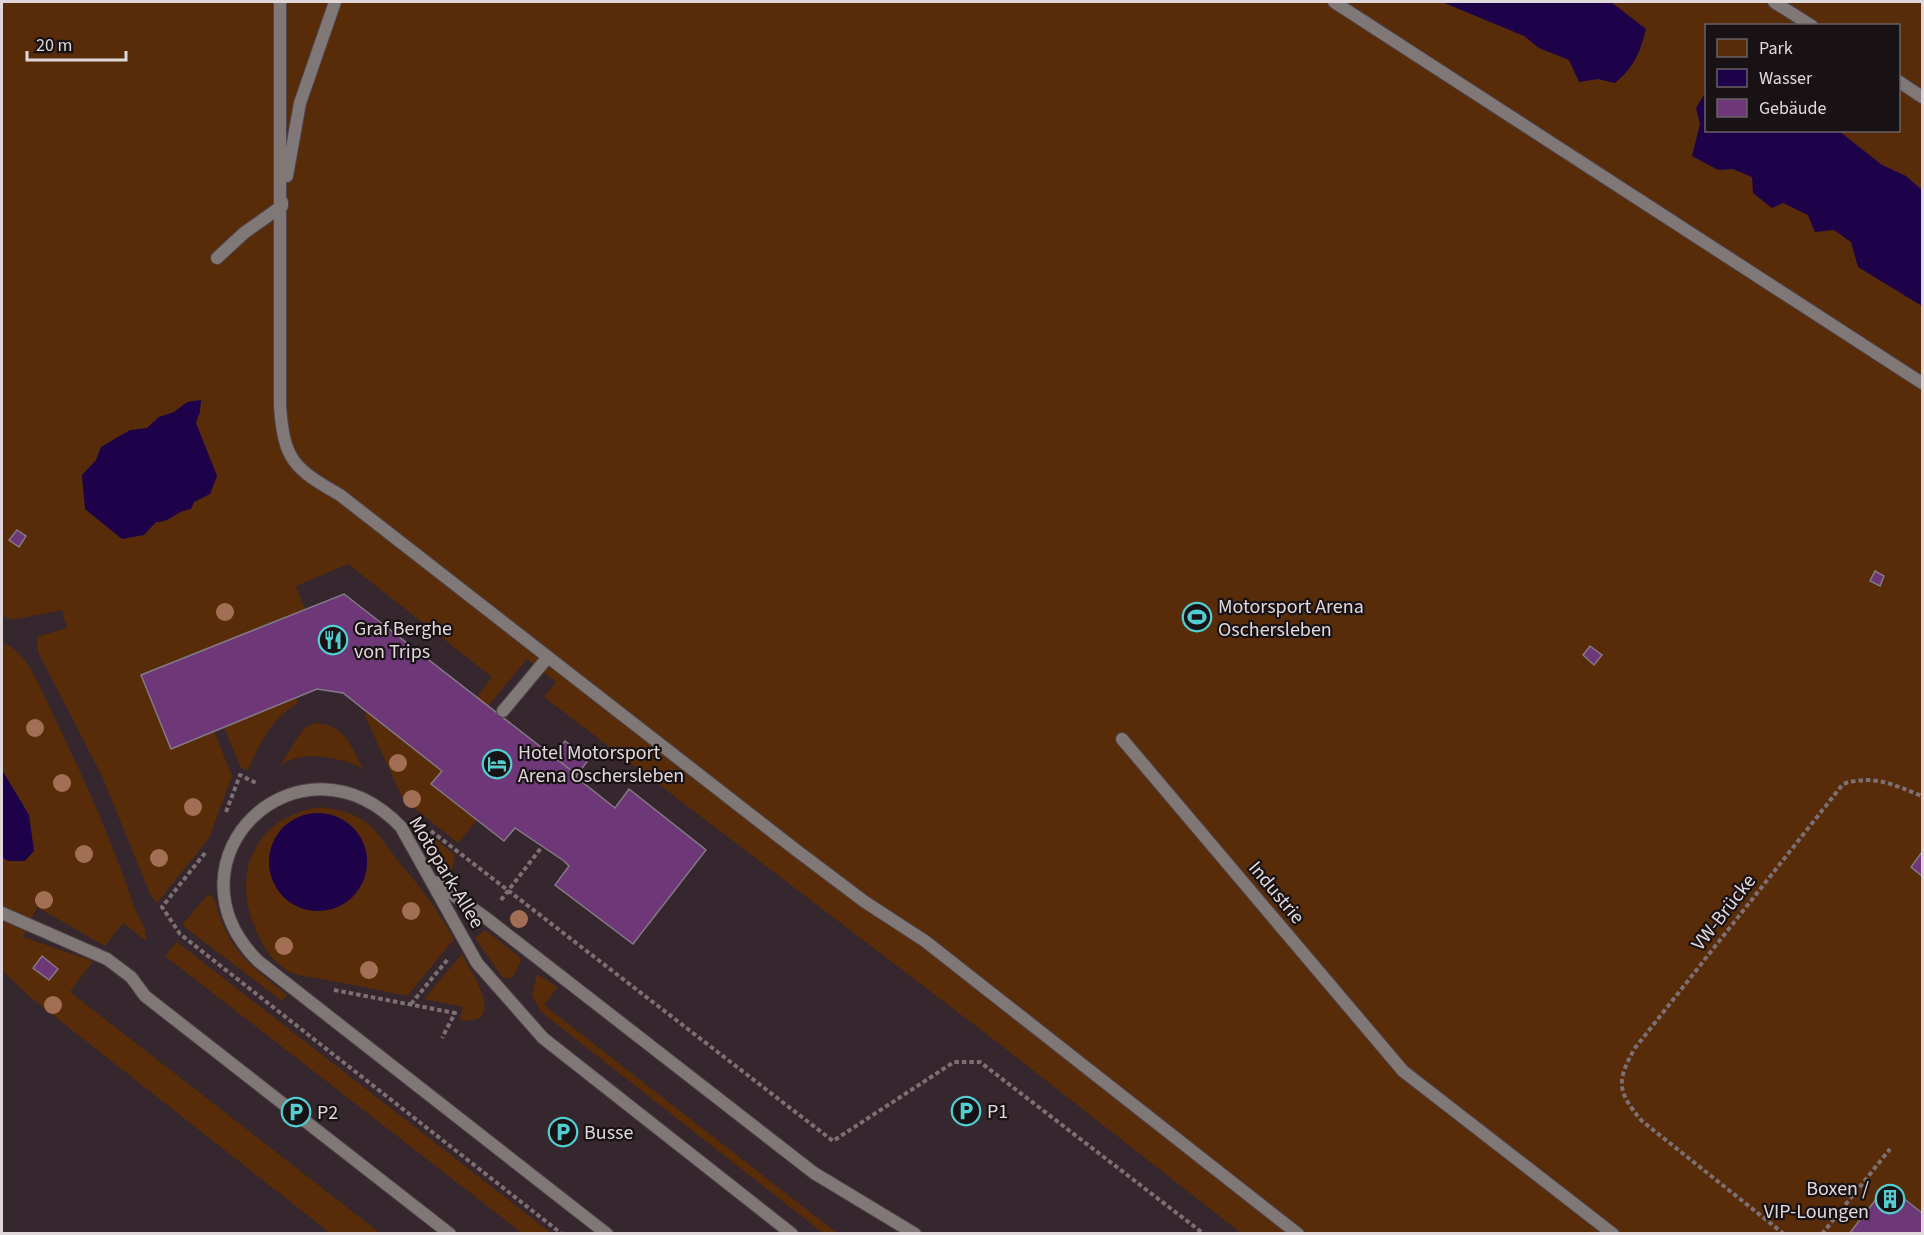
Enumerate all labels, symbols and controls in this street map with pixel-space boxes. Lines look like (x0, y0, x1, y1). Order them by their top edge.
scale bar (27, 24, 126, 62)
legend (1705, 24, 1900, 132)
text: 20 m (36, 33, 72, 58)
text: Park (1759, 36, 1793, 61)
text: Wasser (1759, 66, 1813, 91)
text: Gebäude (1759, 96, 1827, 121)
place label: Motorsport Arena Oschersleben (1218, 593, 1364, 644)
sports icon: Motorsport Arena Oschersleben (1181, 601, 1213, 633)
place label: Graf Berghe von Trips (354, 615, 452, 666)
restaurant icon: Graf Berghe von Trips (317, 624, 349, 656)
place label: Hotel Motorsport Arena Oschersleben (518, 739, 684, 790)
hotel icon: Hotel Motorsport Arena Oschersleben (481, 748, 513, 780)
street label: Motopark-Allee (402, 811, 491, 934)
street label: Industrie (1242, 855, 1311, 930)
street label: VW-Brücke (1685, 868, 1763, 957)
parking icon: P1 (950, 1095, 982, 1127)
parking icon: P2 (280, 1096, 312, 1128)
place label: P1 (987, 1098, 1008, 1126)
place label: P2 (317, 1099, 338, 1127)
parking icon: Busse (547, 1116, 579, 1148)
place label: Busse (584, 1119, 633, 1147)
place label: Boxen / VIP-Loungen (1764, 1175, 1869, 1226)
building icon: Boxen / VIP-Loungen (1874, 1183, 1906, 1215)

